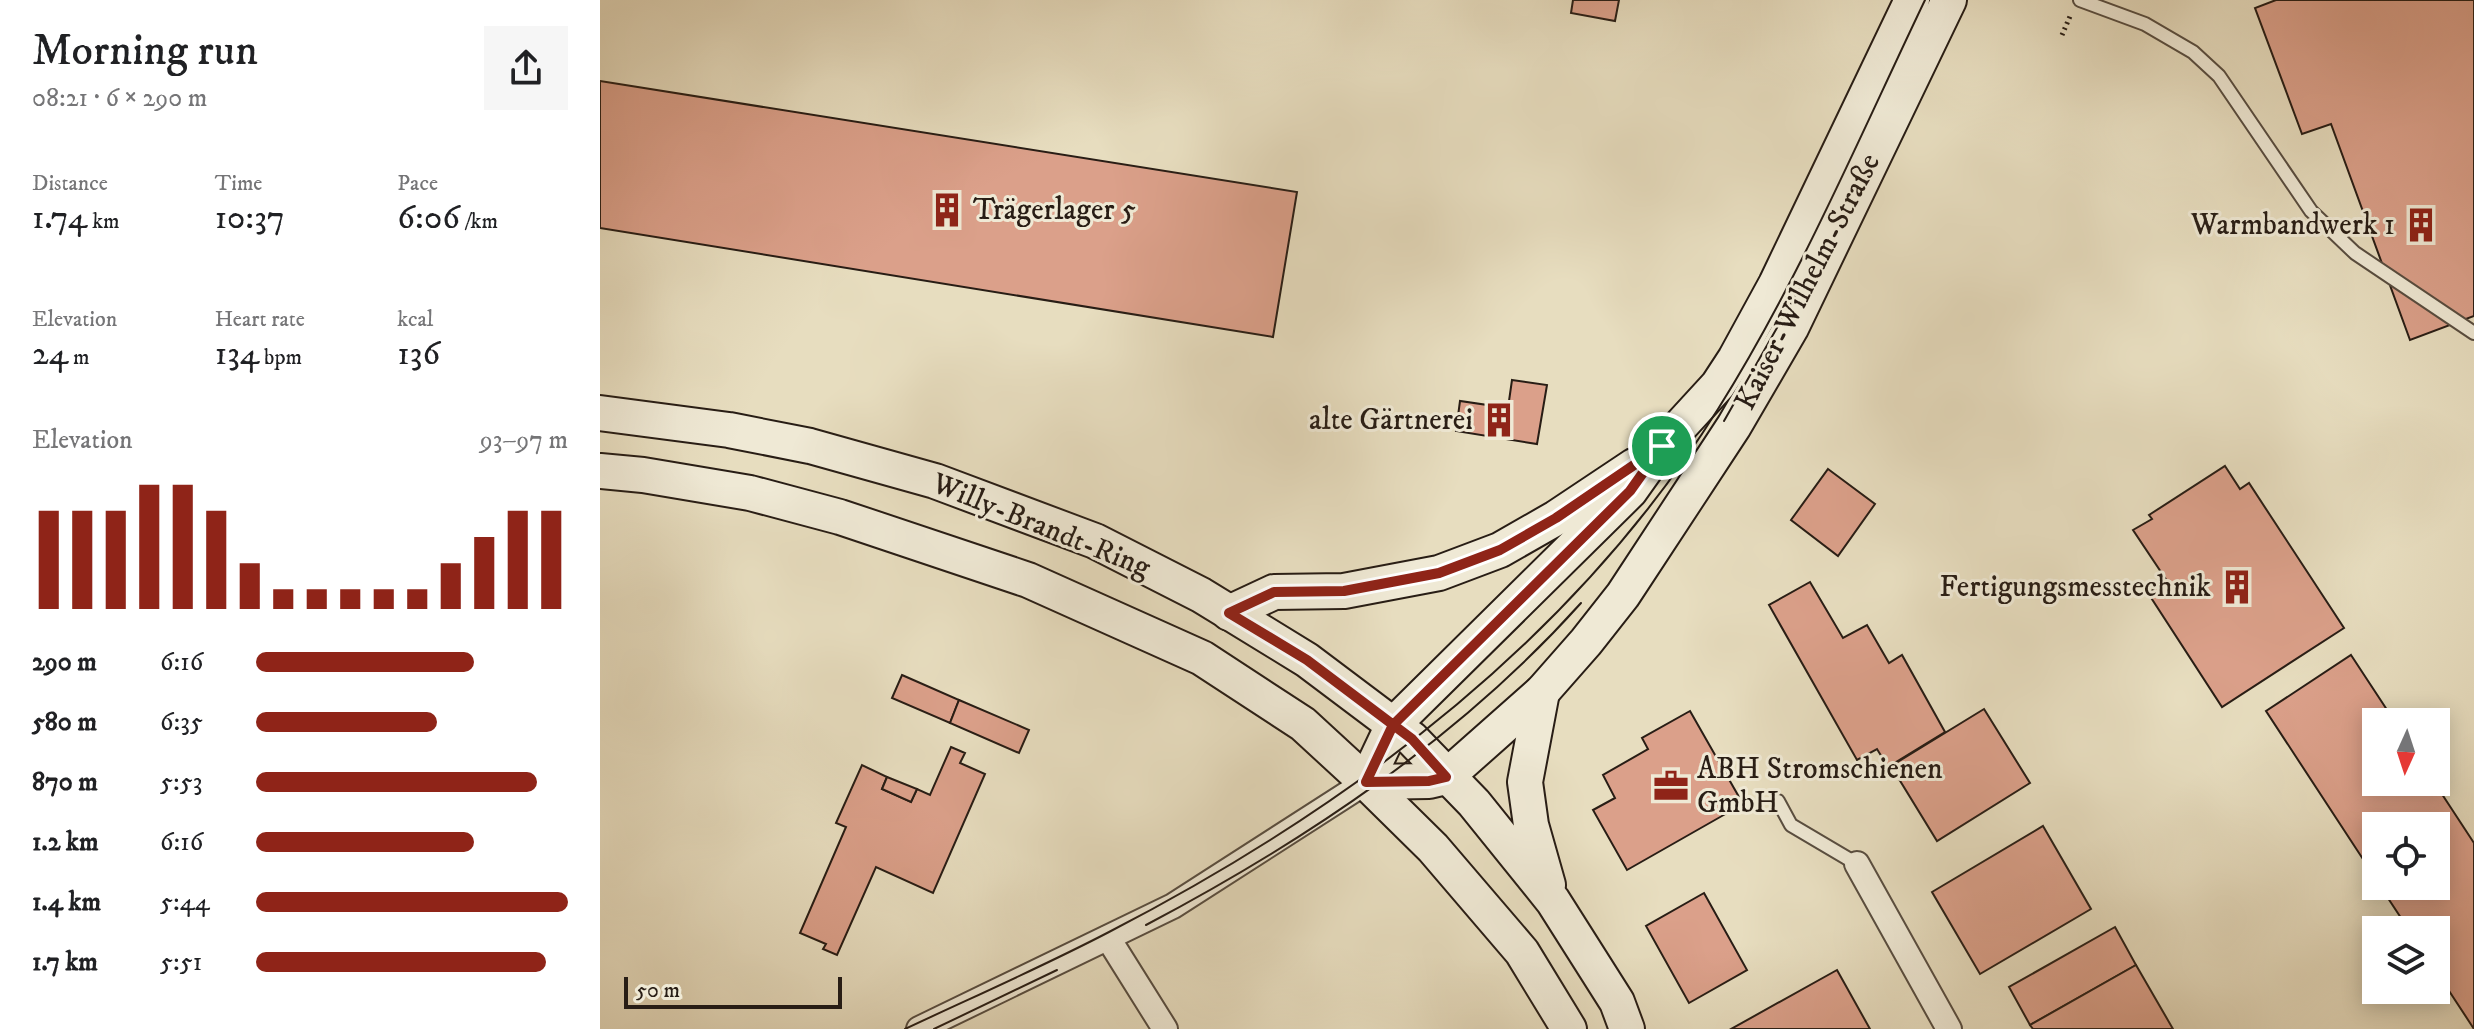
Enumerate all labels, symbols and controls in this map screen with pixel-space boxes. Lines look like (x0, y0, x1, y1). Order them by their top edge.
text: Morning run (32, 24, 258, 79)
button: share (484, 26, 568, 110)
text: 08:21 · 6 × 290 m (32, 82, 207, 115)
street label: Kaiser-Wilhelm-Straße (1727, 147, 1889, 417)
text: Distance (32, 170, 108, 197)
text: Time (215, 170, 262, 197)
text: Pace (397, 170, 438, 197)
building icon: Trägerlager 5 (928, 191, 966, 229)
place label: Trägerlager 5 (973, 192, 1136, 229)
text: 1.74 (32, 197, 87, 239)
text: 10:37 (215, 197, 285, 239)
text: 6:06 (397, 197, 460, 239)
building icon: Warmbandwerk 1 (2402, 206, 2440, 244)
place label: Warmbandwerk 1 (2190, 207, 2395, 244)
text: km (87, 208, 120, 235)
text: /km (460, 208, 498, 235)
text: Elevation (32, 306, 117, 333)
text: Heart rate (215, 306, 305, 333)
text: kcal (397, 306, 433, 333)
text: 24 (32, 333, 68, 375)
text: 134 (215, 333, 259, 375)
text: 136 (397, 333, 440, 375)
text: m (68, 344, 90, 371)
text: bpm (259, 344, 302, 371)
building icon: alte Gärtnerei (1480, 401, 1518, 439)
place label: alte Gärtnerei (1309, 402, 1473, 439)
pin (1628, 412, 1696, 480)
text: Elevation (32, 424, 133, 457)
text: 93–97 m (480, 424, 568, 457)
icon: arrive (1640, 424, 1684, 468)
street label: Willy-Brandt-Ring (925, 465, 1156, 587)
building icon: Fertigungsmesstechnik (2218, 568, 2256, 606)
place label: Fertigungsmesstechnik (1939, 569, 2211, 606)
text: 290 m (32, 646, 97, 679)
text: 6:16 (160, 646, 203, 679)
text: 580 m (32, 706, 97, 739)
text: 6:35 (160, 706, 203, 739)
north arrow (2362, 708, 2450, 796)
map controls (2362, 708, 2450, 1004)
place label: ABH Stromschienen GmbH (1697, 751, 1943, 822)
text: 870 m (32, 766, 98, 799)
text: 5:53 (160, 766, 202, 799)
office icon: ABH Stromschienen GmbH (1652, 767, 1690, 805)
button: locate (2362, 812, 2450, 900)
text: 1.2 km (32, 826, 98, 859)
text: 6:16 (160, 826, 203, 859)
text: 1.4 km (32, 886, 101, 919)
text: 5:44 (160, 886, 210, 919)
button: layers (2362, 916, 2450, 1004)
text: 1.7 km (32, 946, 98, 979)
text: 5:51 (160, 946, 202, 979)
scale bar (624, 973, 842, 1009)
text: 50 m (636, 977, 680, 1004)

